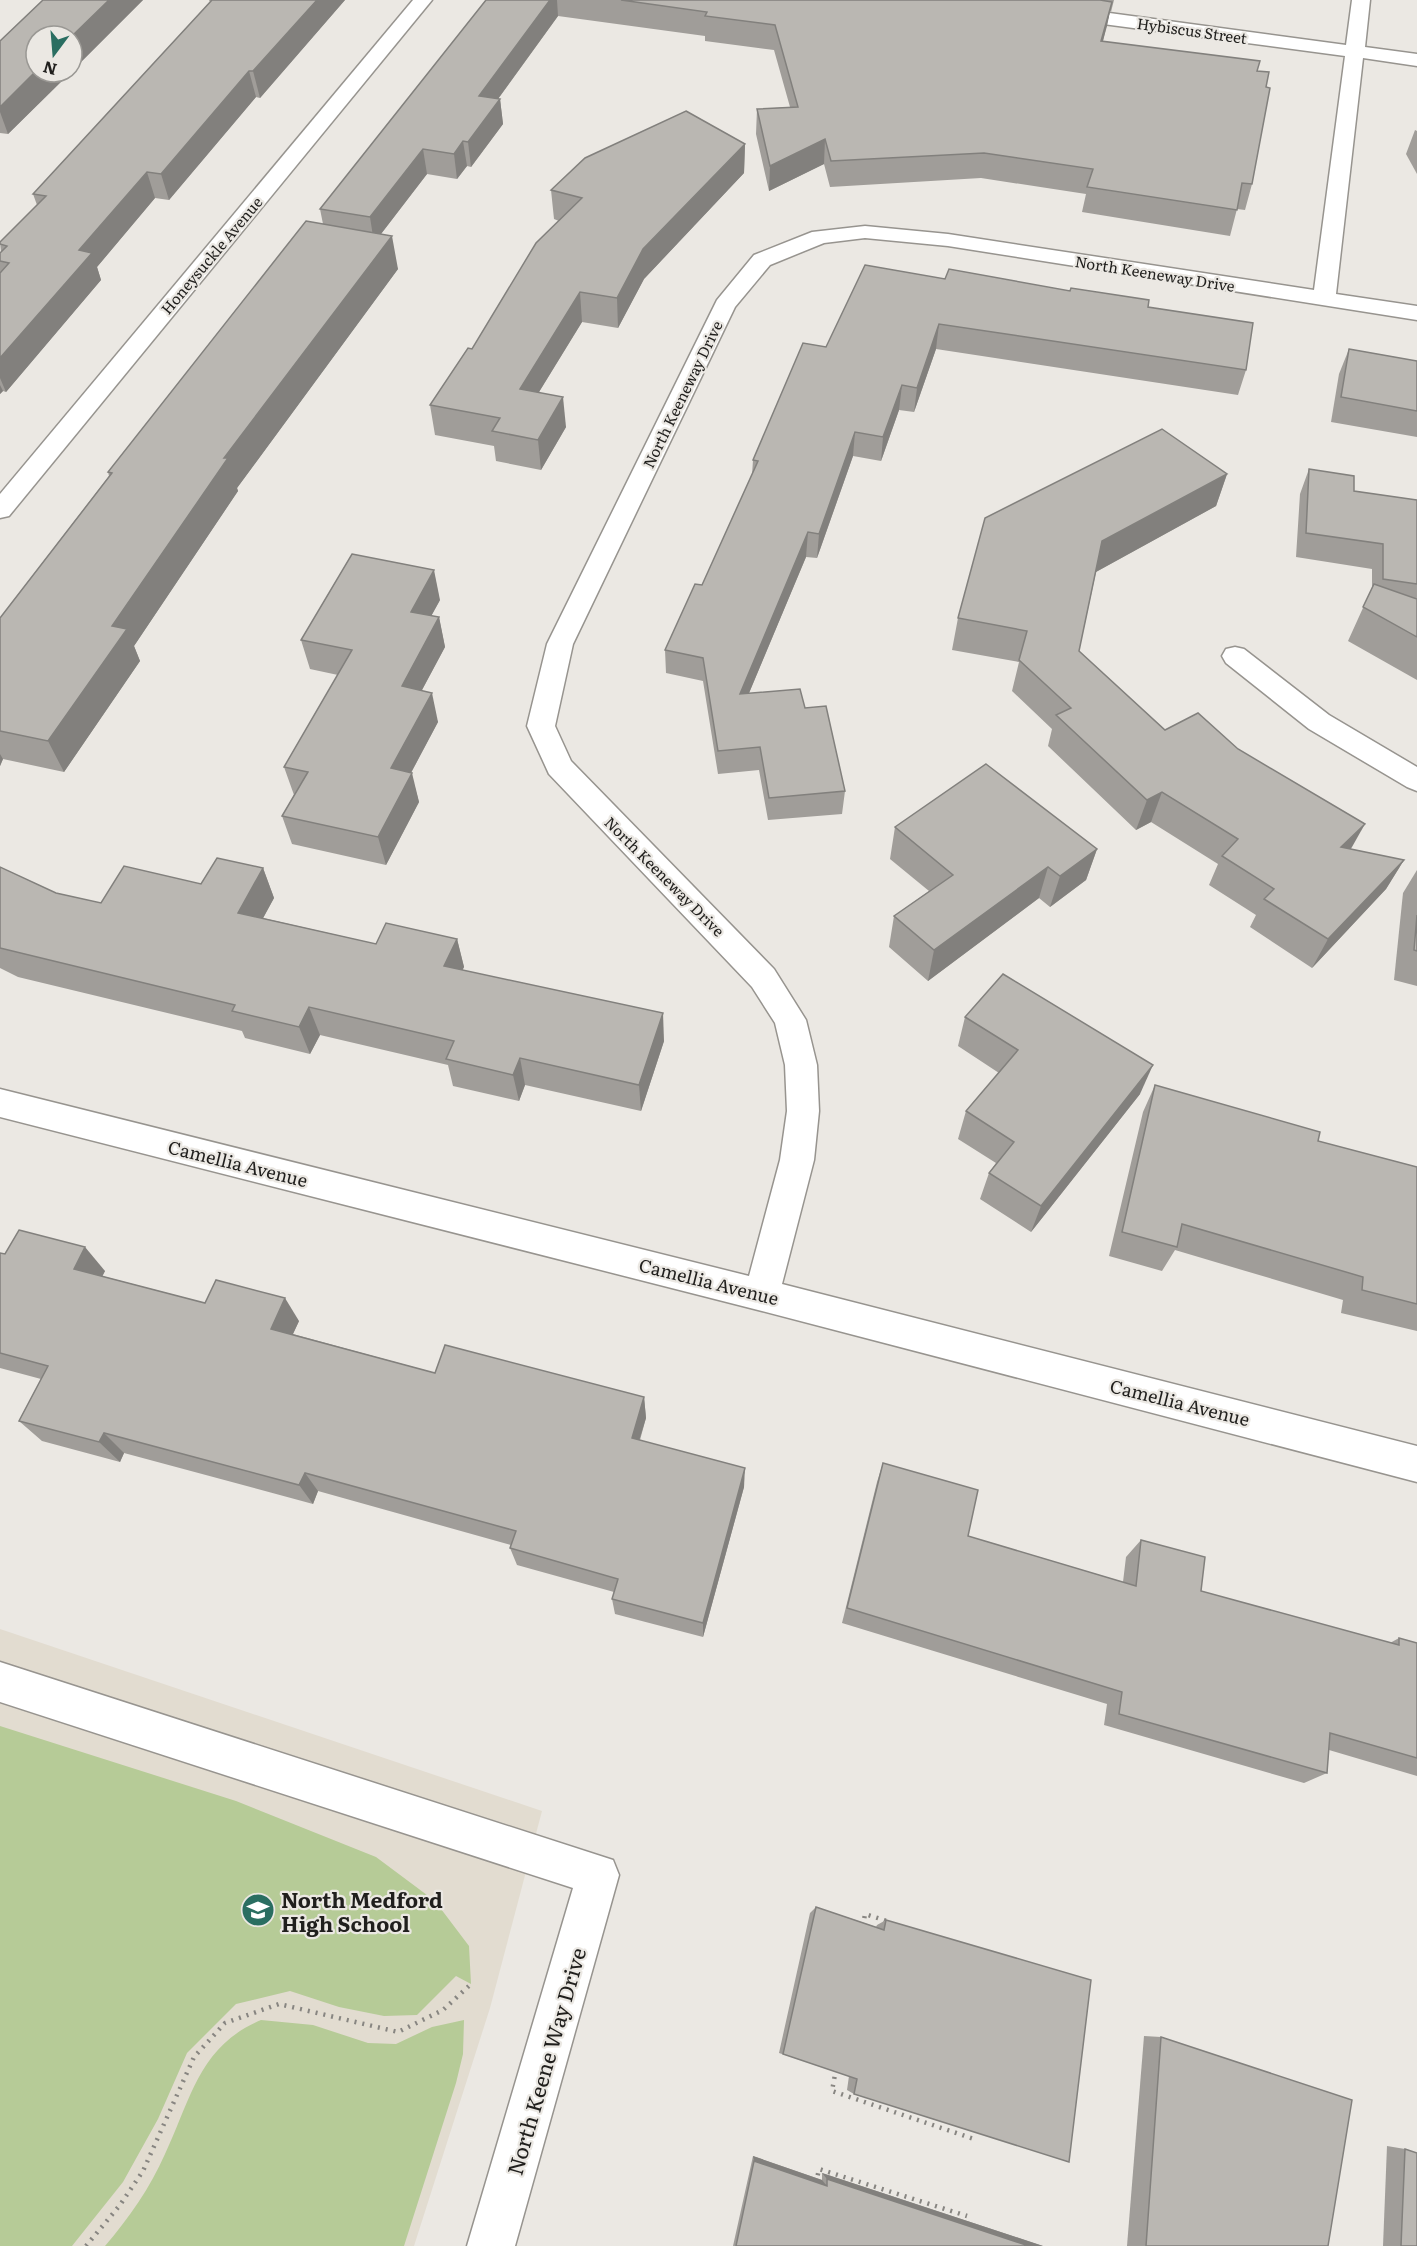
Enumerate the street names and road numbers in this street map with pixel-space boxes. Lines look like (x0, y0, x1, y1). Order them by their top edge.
street label: Hybiscus Street (1135, 11, 1249, 49)
street label: Honeysuckle Avenue (155, 191, 267, 319)
street label: North Keeneway Drive (1073, 249, 1237, 297)
street label: North Keeneway Drive (636, 316, 728, 472)
street label: North Keeneway Drive (600, 811, 730, 941)
street label: Camellia Avenue (165, 1133, 311, 1193)
street label: Camellia Avenue (636, 1251, 782, 1311)
street label: Camellia Avenue (1107, 1372, 1253, 1432)
street label: North Keene Way Drive (498, 1944, 592, 2178)

